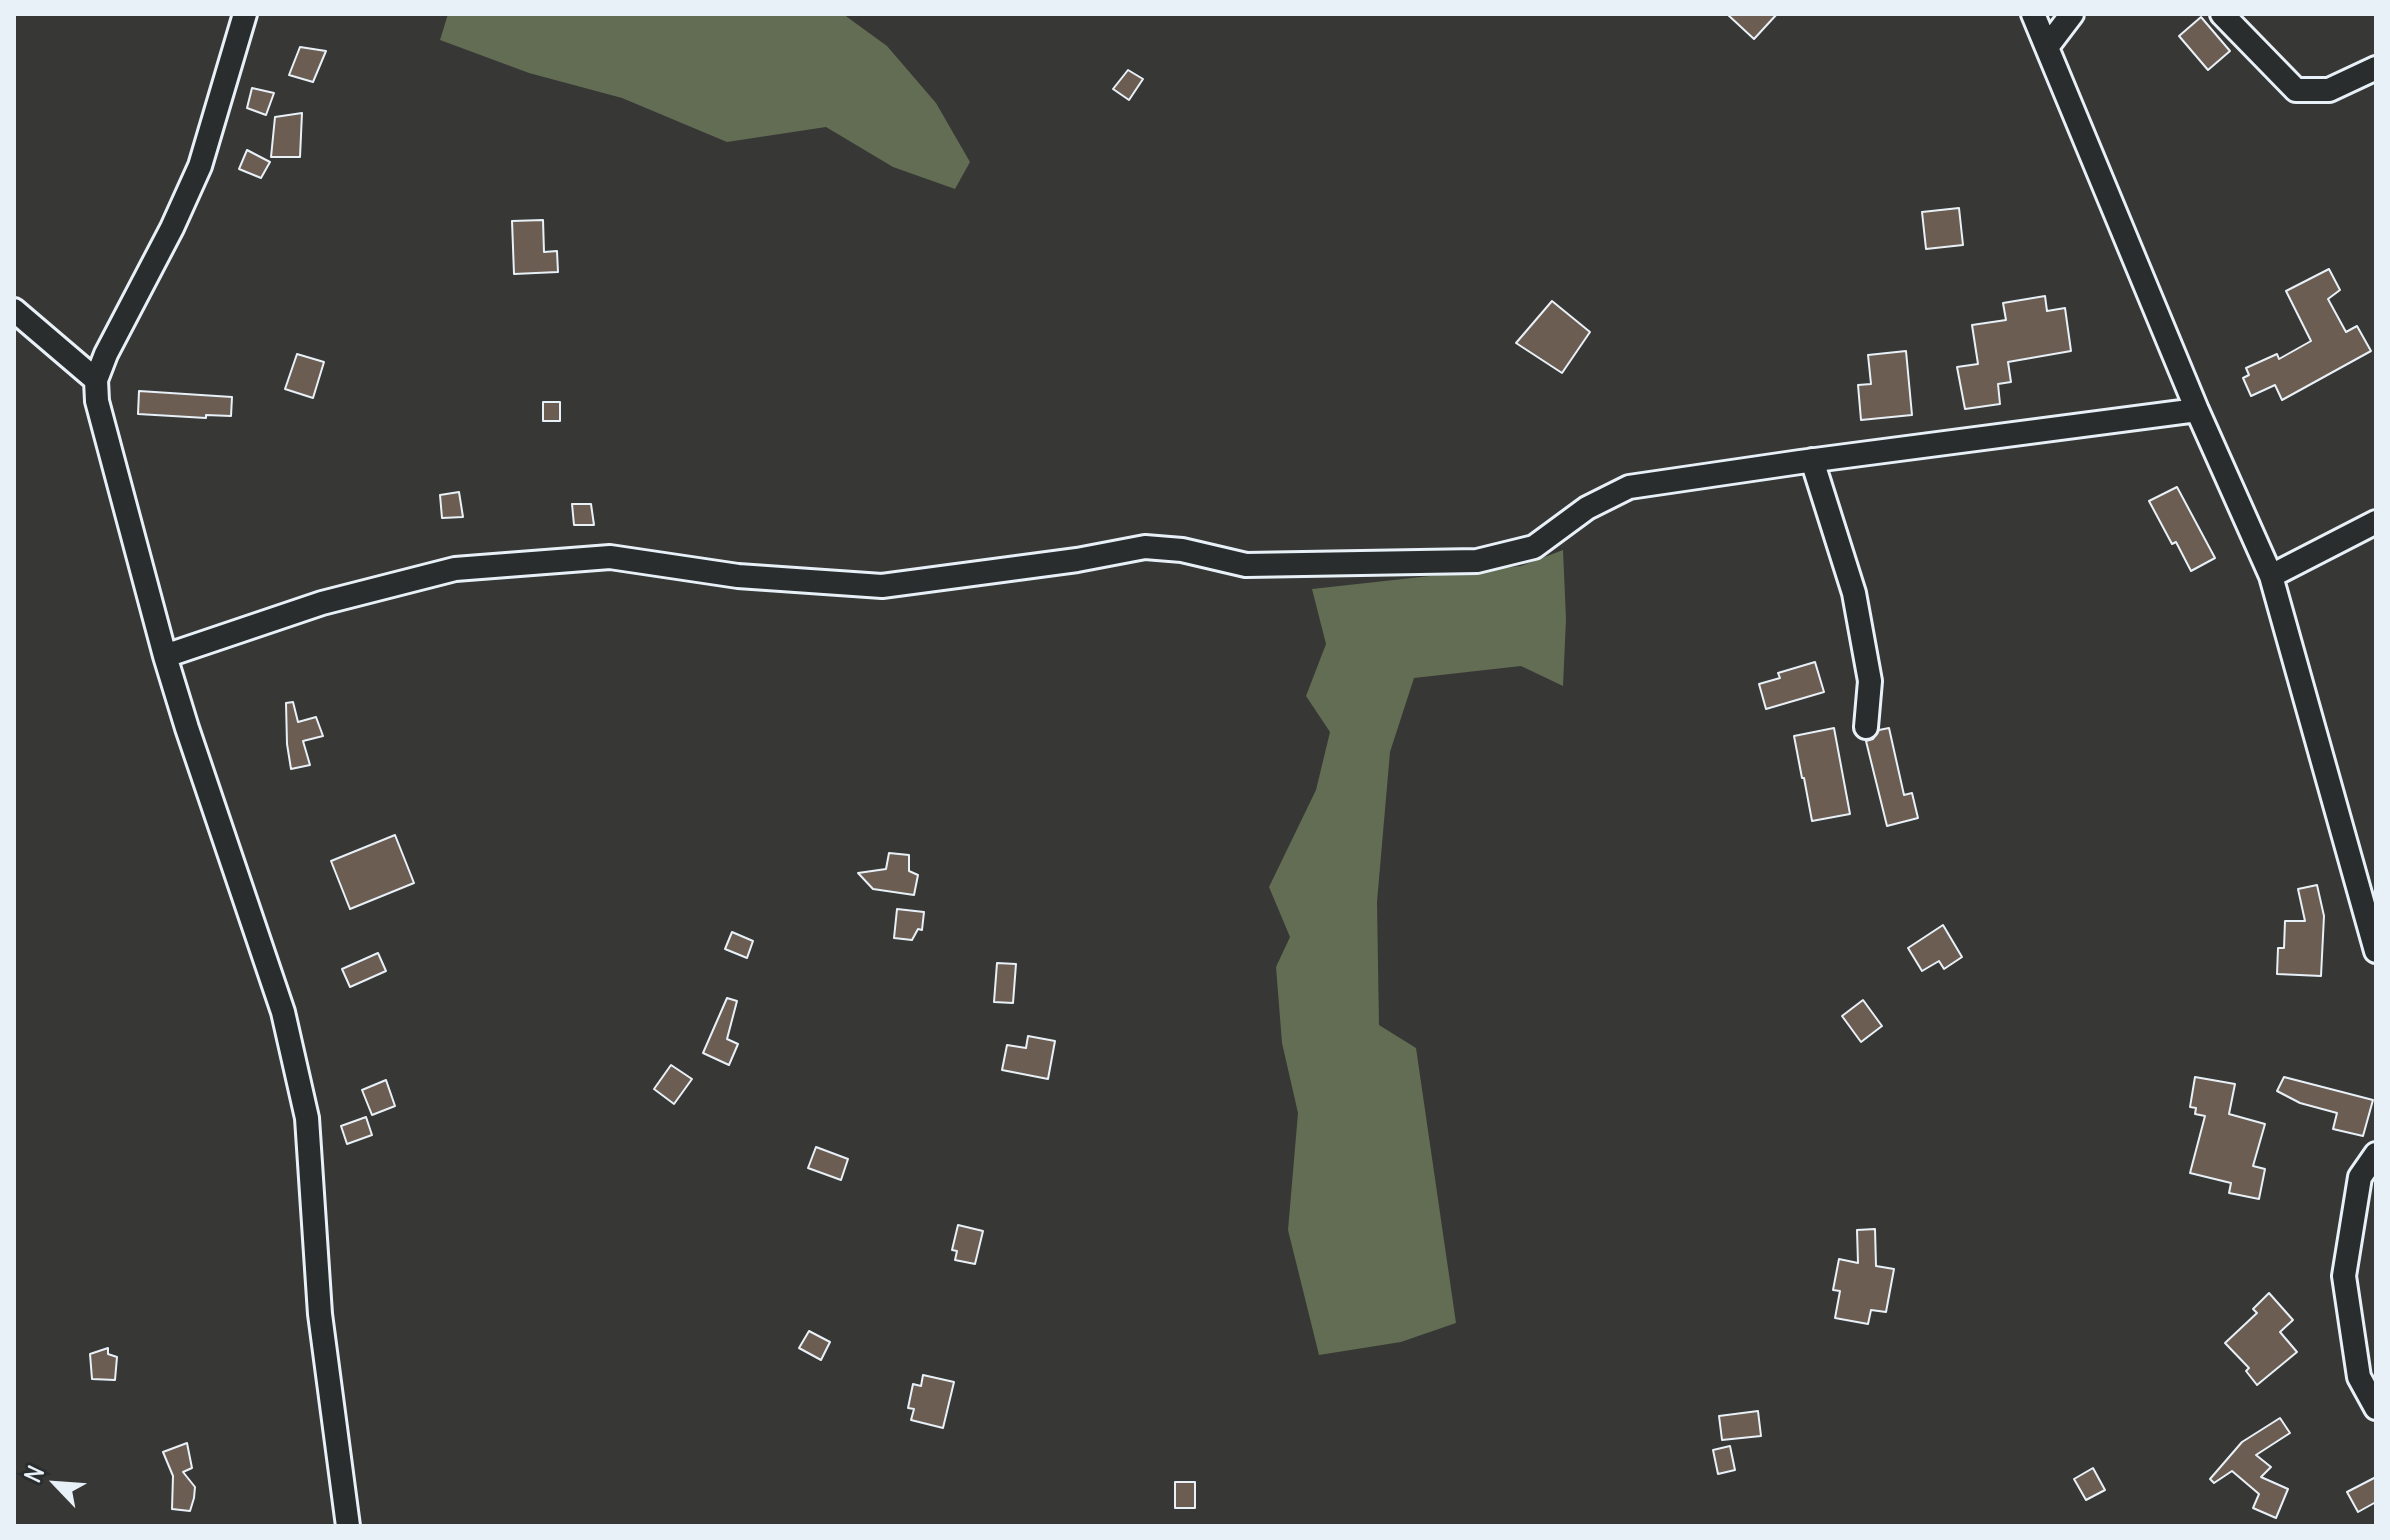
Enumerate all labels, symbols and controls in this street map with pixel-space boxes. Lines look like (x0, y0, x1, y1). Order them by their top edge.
north arrow (16, 1444, 96, 1524)
text: N (18, 1461, 50, 1487)

